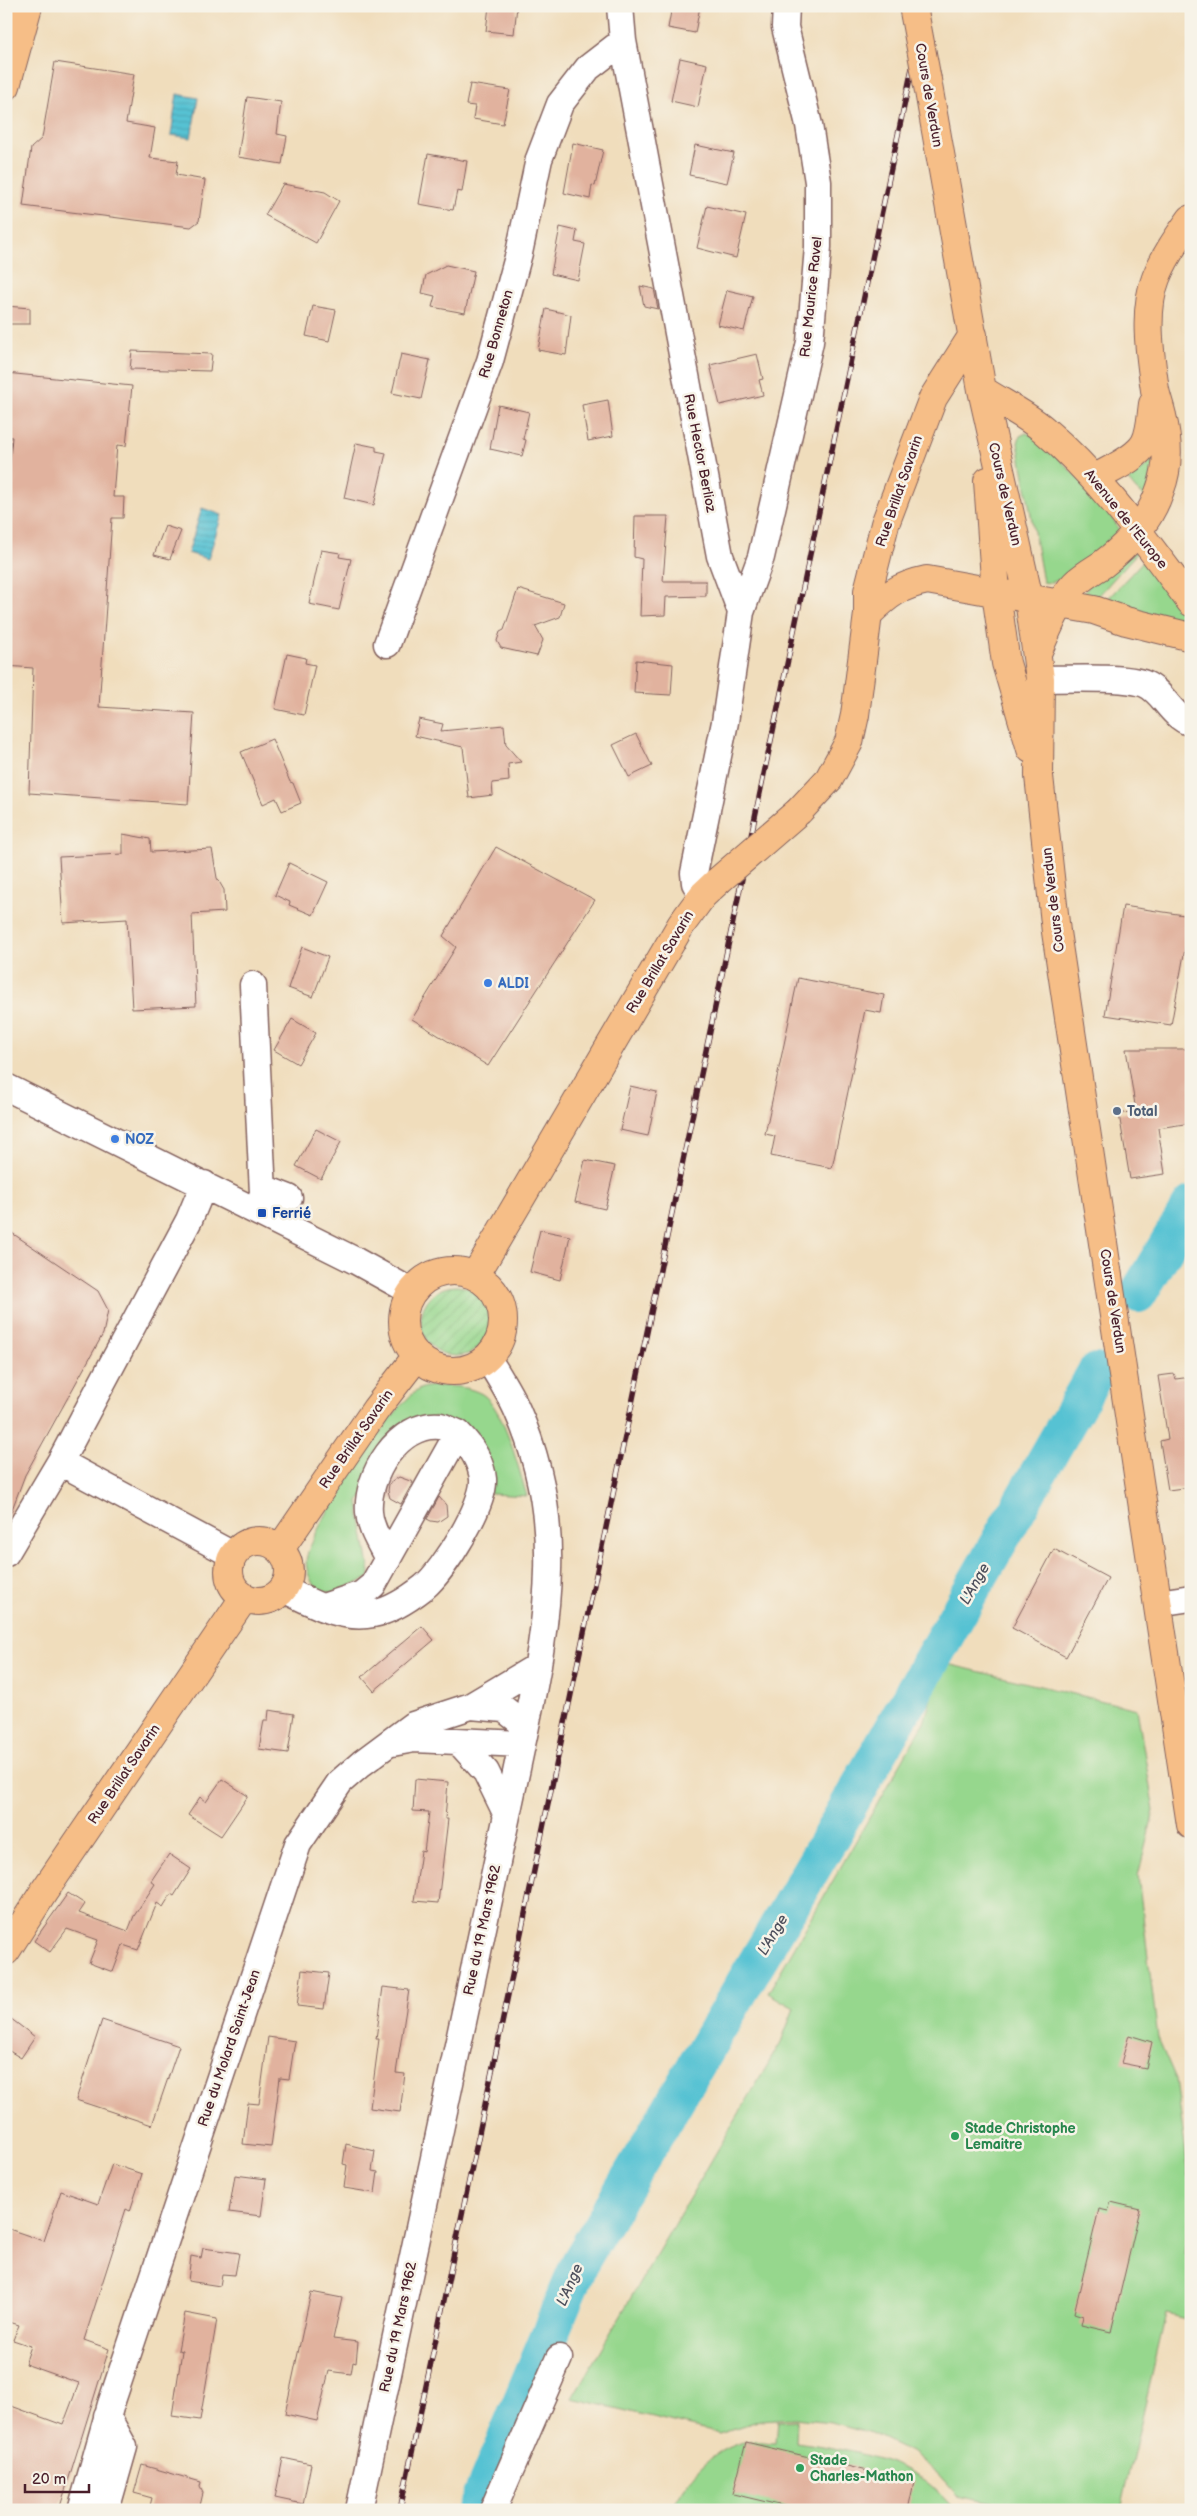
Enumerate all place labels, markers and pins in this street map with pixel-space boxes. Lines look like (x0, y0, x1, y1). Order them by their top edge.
place label: ALDI (497, 975, 529, 992)
marker: ALDI (482, 977, 494, 989)
place label: Total (1127, 1103, 1157, 1120)
marker: Total (1111, 1105, 1123, 1117)
place label: NOZ (125, 1131, 154, 1148)
marker: NOZ (109, 1133, 121, 1145)
place label: Ferrié (272, 1205, 312, 1222)
marker: Ferrié (256, 1207, 268, 1219)
place label: Stade Christophe Lemaitre (965, 2120, 1076, 2153)
marker: Stade Christophe Lemaitre (949, 2130, 961, 2142)
place label: Stade Charles-Mathon (810, 2452, 914, 2485)
marker: Stade Charles-Mathon (794, 2462, 806, 2474)

